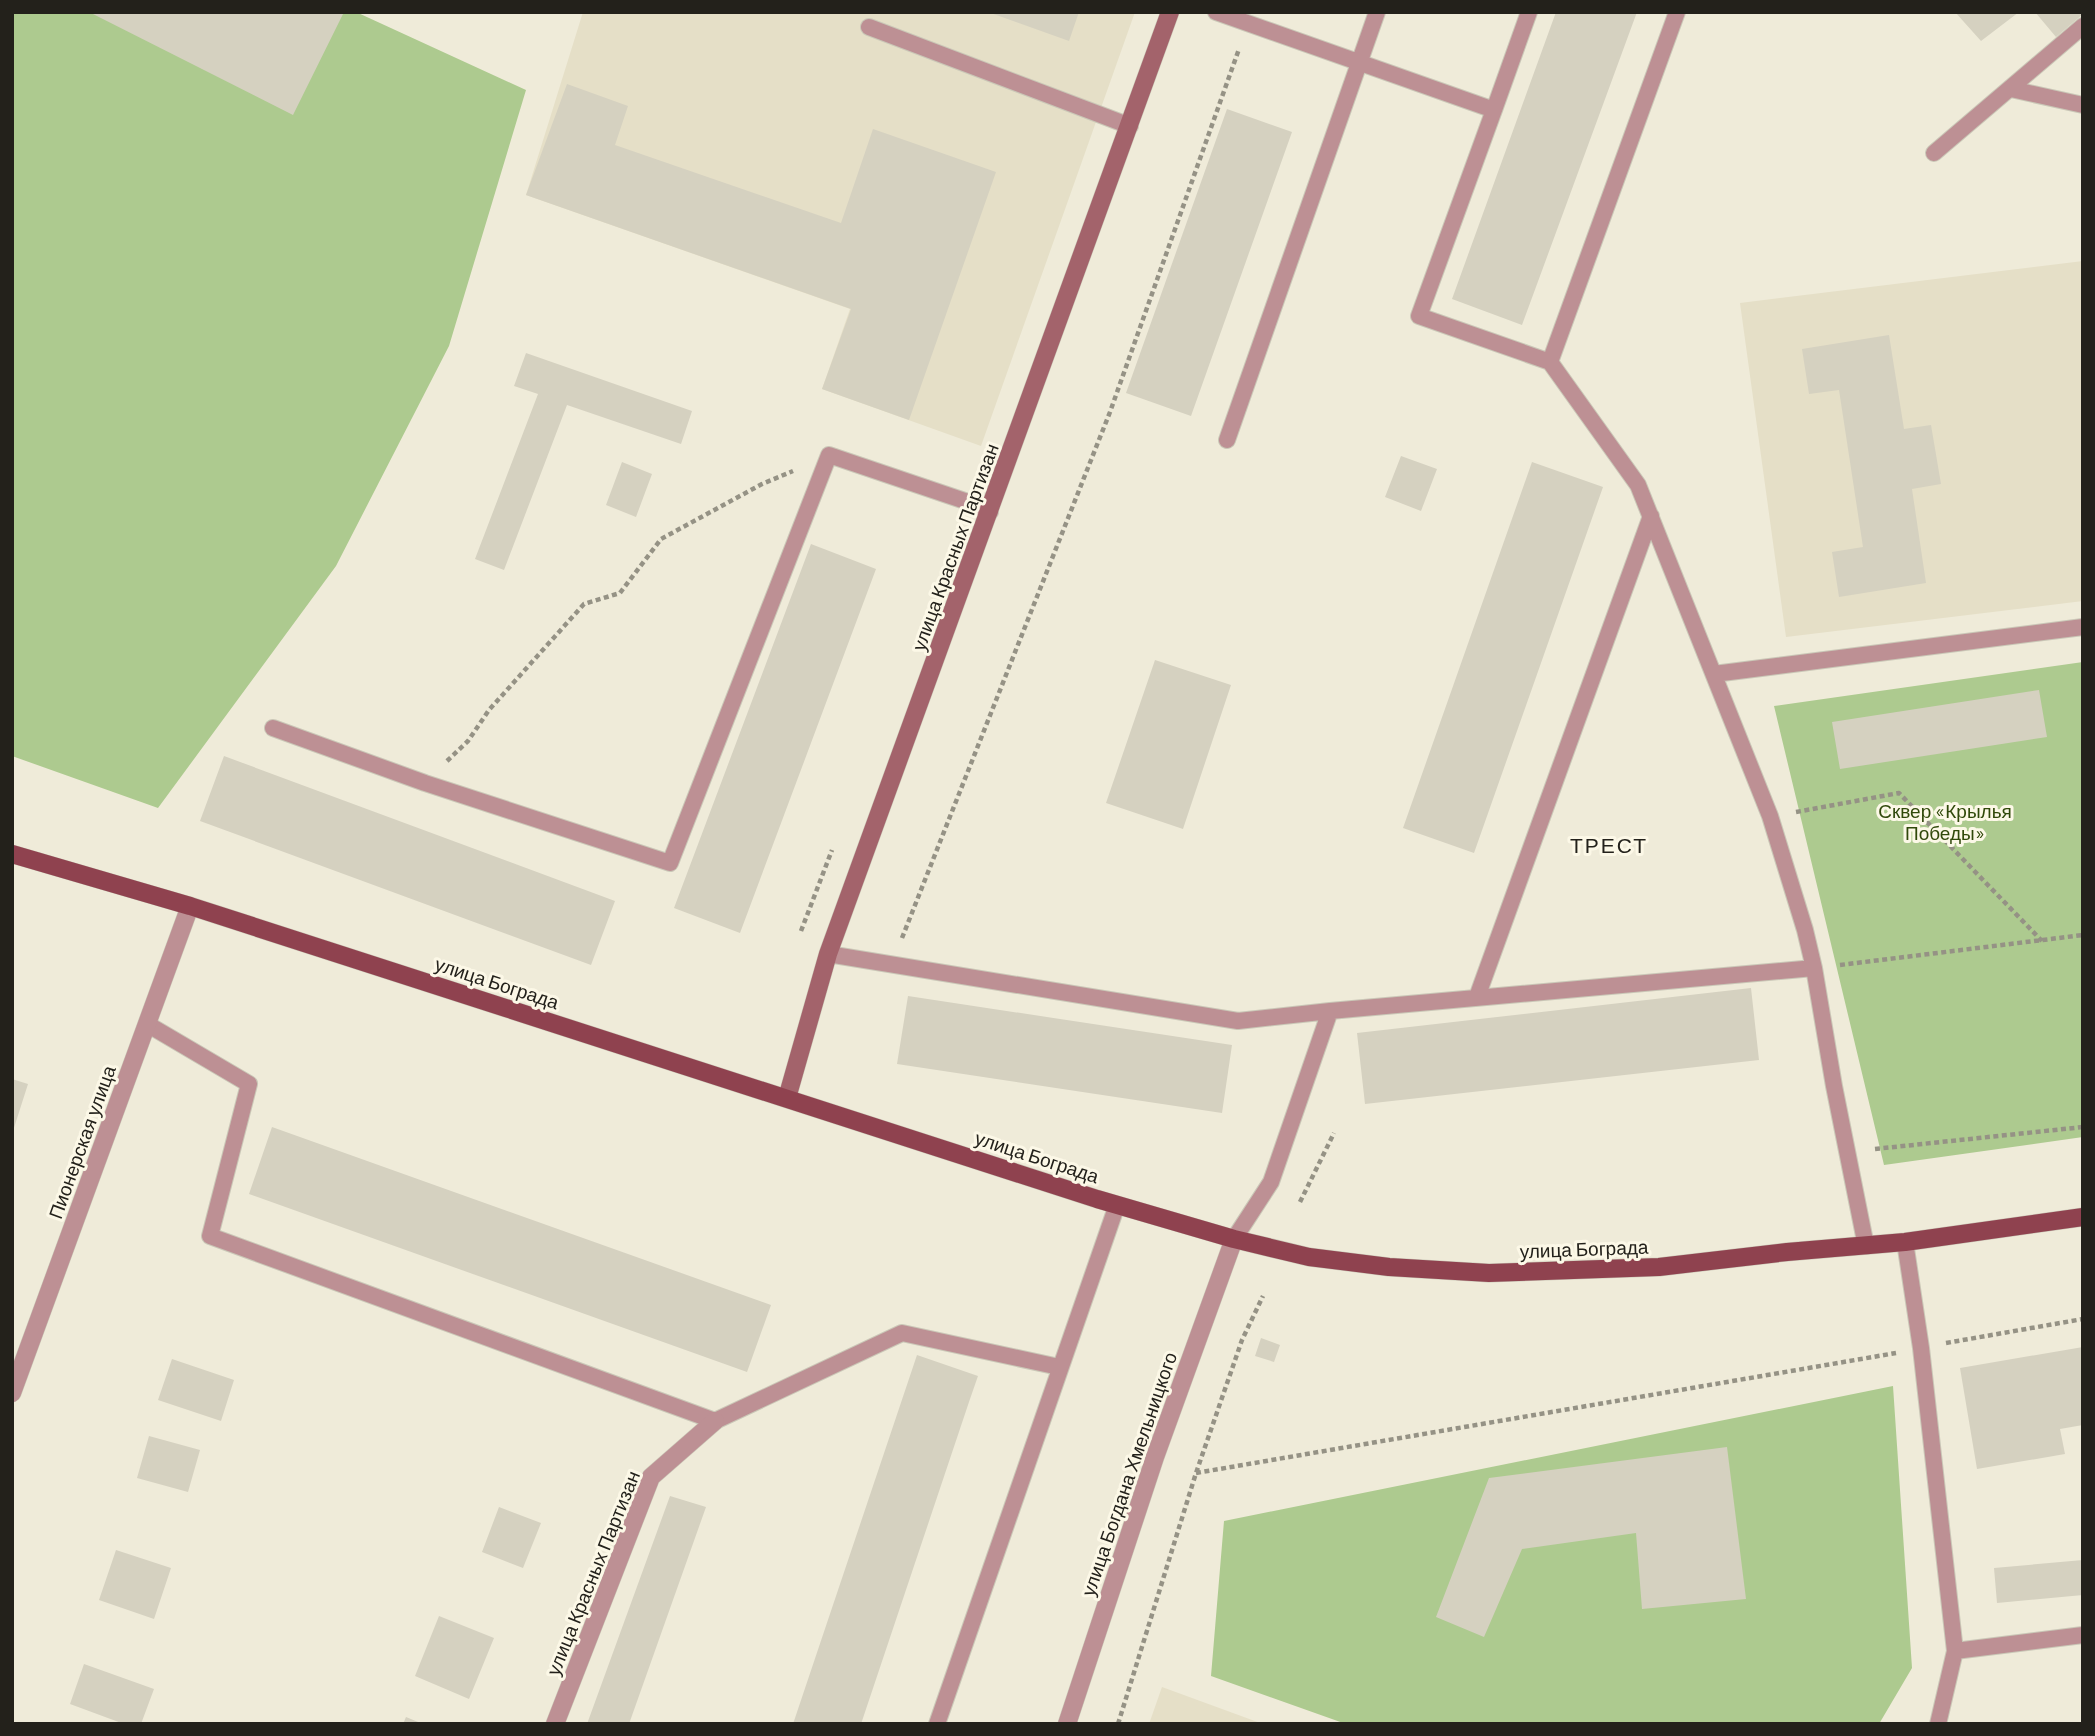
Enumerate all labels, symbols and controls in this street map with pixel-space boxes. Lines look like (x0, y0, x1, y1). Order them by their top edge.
street label: улица Красных Партизан (906, 440, 1003, 653)
park label: Сквер «Крылья Победы» (1878, 799, 2012, 844)
district label: ТРЕСТ (1570, 832, 1648, 857)
street label: улица Бограда (432, 952, 562, 1013)
street label: Пионерская улица (43, 1062, 120, 1222)
street label: улица Бограда (972, 1126, 1102, 1187)
street label: улица Бограда (1519, 1235, 1649, 1262)
street label: улица Богдана Хмельницкого (1076, 1349, 1181, 1599)
street label: улица Красных Партизан (541, 1467, 644, 1678)

